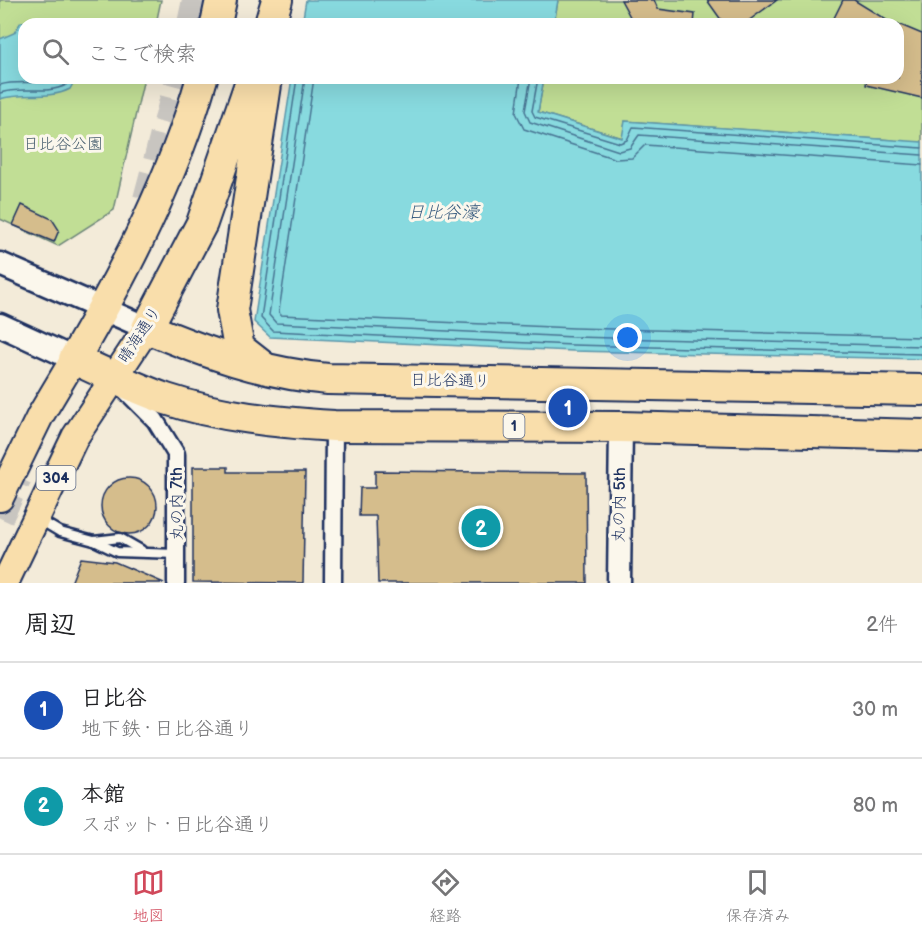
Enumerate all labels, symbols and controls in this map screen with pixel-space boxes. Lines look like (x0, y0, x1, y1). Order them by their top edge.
search box (18, 18, 904, 84)
icon: search (39, 35, 72, 68)
text: ここで検索 (87, 41, 197, 68)
park label: 日比谷公園 (23, 135, 103, 154)
water label: 日比谷濠 (407, 202, 481, 223)
street label: 晴海通り (115, 303, 165, 367)
your location (613, 323, 642, 352)
street label: 日比谷通り (410, 371, 490, 391)
pin: 1 (548, 386, 588, 430)
road number: 1 (504, 414, 524, 438)
road number: 304 (36, 466, 76, 490)
street label: 丸の内 7th (168, 467, 187, 541)
street label: 丸の内 5th (610, 467, 630, 543)
pin: 2 (462, 506, 500, 550)
text: 周辺 (24, 610, 76, 641)
text: 2件 (866, 613, 898, 637)
text: 日比谷 (81, 685, 147, 712)
text: 1 (39, 698, 48, 722)
text: 30 m (852, 698, 898, 722)
text: 地下鉄 · 日比谷通り (81, 717, 254, 741)
text: 本館 (81, 781, 125, 808)
text: 2 (38, 794, 49, 818)
text: 80 m (853, 794, 898, 818)
text: スポット · 日比谷通り (81, 813, 274, 837)
tab: 地図 (132, 866, 165, 926)
tab: 経路 (429, 866, 462, 926)
tab: 保存済み (726, 866, 790, 926)

